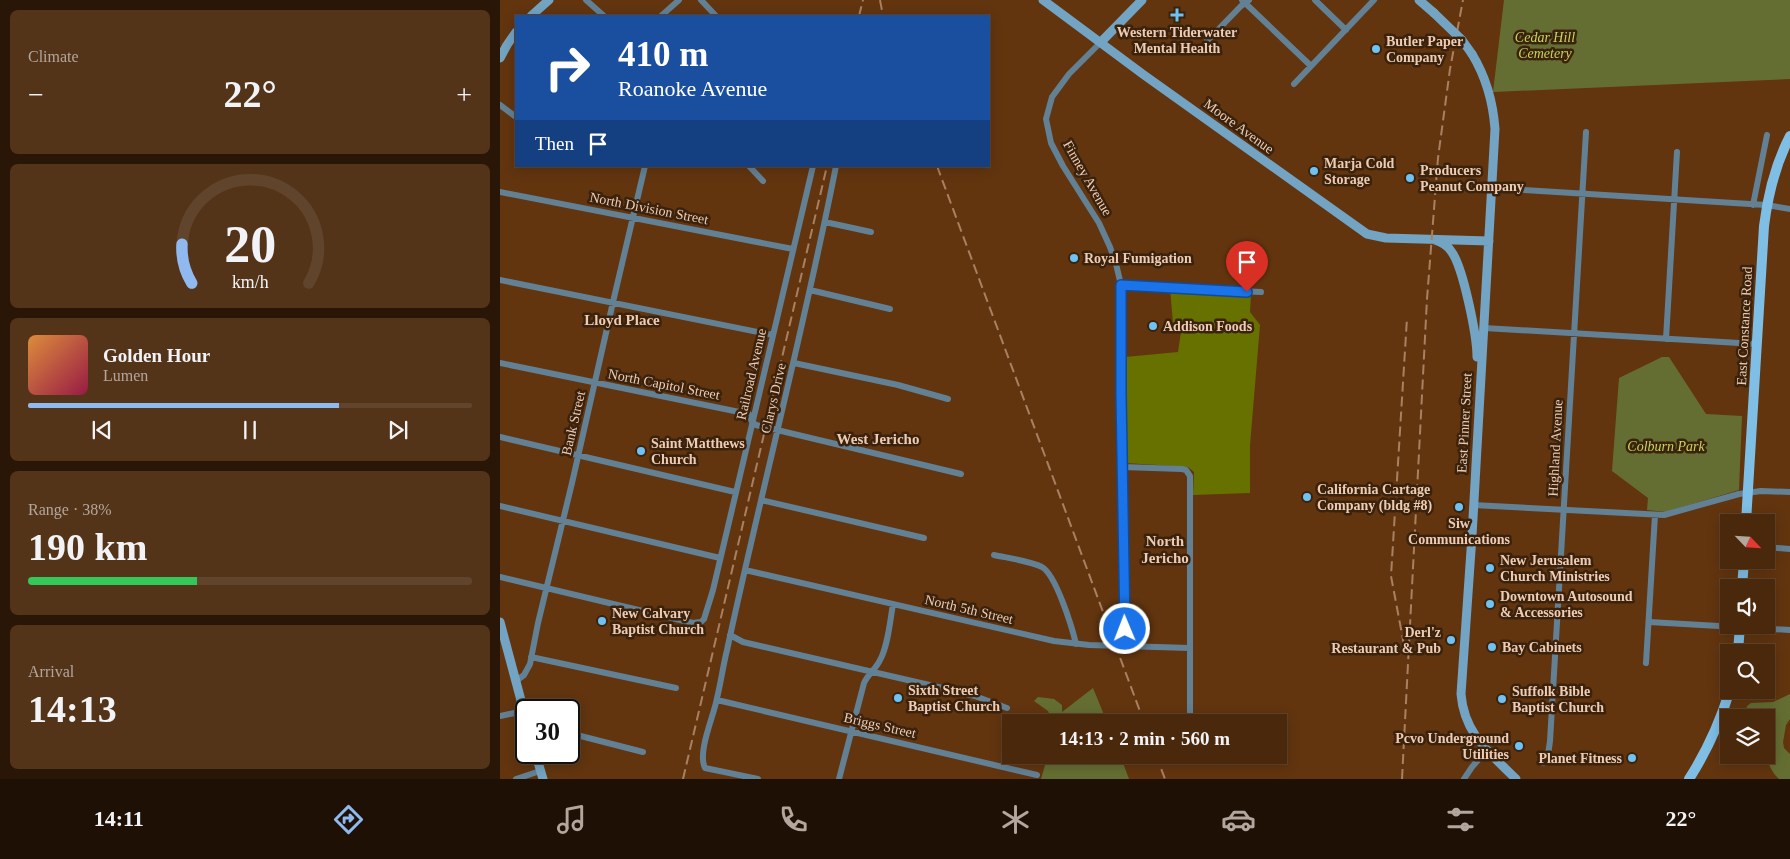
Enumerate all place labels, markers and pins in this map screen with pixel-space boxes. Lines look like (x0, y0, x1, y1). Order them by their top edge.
marker: Western Tiderwater Mental Health (1170, 8, 1184, 22)
place label: Western Tiderwater Mental Health (1117, 25, 1237, 56)
place label: Butler Paper Company (1386, 34, 1463, 65)
marker: Butler Paper Company (1370, 43, 1382, 55)
place label: Marja Cold Storage (1324, 156, 1395, 187)
place label: Producers Peanut Company (1420, 163, 1524, 194)
marker: Marja Cold Storage (1308, 165, 1320, 177)
marker: Producers Peanut Company (1404, 172, 1416, 184)
pin (1226, 241, 1268, 292)
place label: Royal Fumigation (1084, 251, 1192, 266)
marker: Royal Fumigation (1068, 252, 1080, 264)
place label: Addison Foods (1163, 319, 1253, 334)
marker: Addison Foods (1147, 320, 1159, 332)
place label: Saint Matthews Church (651, 436, 745, 467)
marker: Saint Matthews Church (635, 445, 647, 457)
place label: California Cartage Company (bldg #8) (1317, 482, 1432, 514)
marker: California Cartage Company (bldg #8) (1301, 491, 1313, 503)
marker: Siw Communications (1453, 501, 1465, 513)
place label: Siw Communications (1408, 516, 1510, 547)
place label: New Jerusalem Church Ministries (1500, 553, 1610, 584)
marker: New Jerusalem Church Ministries (1484, 562, 1496, 574)
place label: Downtown Autosound & Accessories (1500, 589, 1633, 620)
marker: Downtown Autosound & Accessories (1484, 598, 1496, 610)
place label: New Calvary Baptist Church (612, 606, 704, 637)
marker: New Calvary Baptist Church (596, 615, 608, 627)
place label: Derl'z Restaurant & Pub (1331, 625, 1441, 656)
marker: Derl'z Restaurant & Pub (1445, 634, 1457, 646)
place label: Bay Cabinets (1502, 640, 1582, 655)
marker: Bay Cabinets (1486, 641, 1498, 653)
place label: Sixth Street Baptist Church (908, 683, 1000, 714)
place label: Suffolk Bible Baptist Church (1512, 684, 1604, 715)
marker: Sixth Street Baptist Church (892, 692, 904, 704)
marker: Suffolk Bible Baptist Church (1496, 693, 1508, 705)
place label: Pcvo Underground Utilities (1395, 731, 1510, 762)
marker: Pcvo Underground Utilities (1513, 740, 1525, 752)
place label: Planet Fitness (1538, 751, 1623, 766)
marker: Planet Fitness (1626, 752, 1638, 764)

